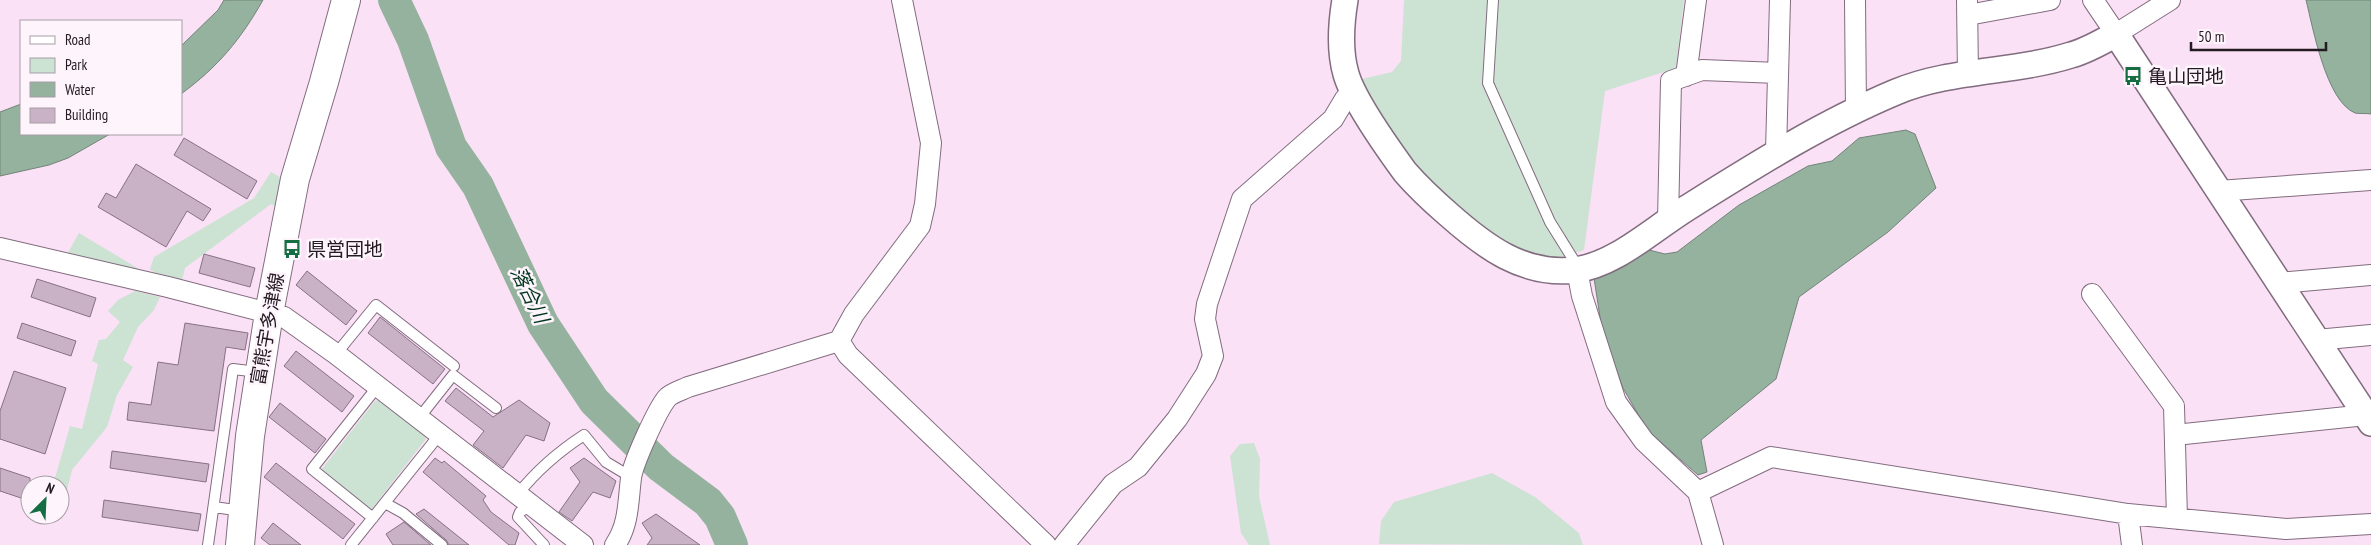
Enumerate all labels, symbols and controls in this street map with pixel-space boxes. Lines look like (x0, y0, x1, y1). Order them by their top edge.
legend (20, 20, 182, 135)
scale bar (2191, 20, 2326, 52)
text: 50 m (2198, 27, 2224, 46)
text: Road (65, 30, 91, 49)
text: Park (65, 55, 87, 74)
place label: 亀山団地 (2148, 64, 2224, 88)
bus stop icon: 亀山団地 (2122, 65, 2144, 87)
text: Water (65, 80, 96, 99)
text: Building (65, 105, 108, 124)
place label: 県営団地 (307, 237, 383, 261)
bus stop icon: 県営団地 (281, 238, 303, 260)
water label: 落合川 (505, 262, 556, 329)
street label: 富熊宇多津線 (245, 271, 289, 387)
north arrow (20, 475, 70, 525)
text: N (43, 478, 57, 498)

